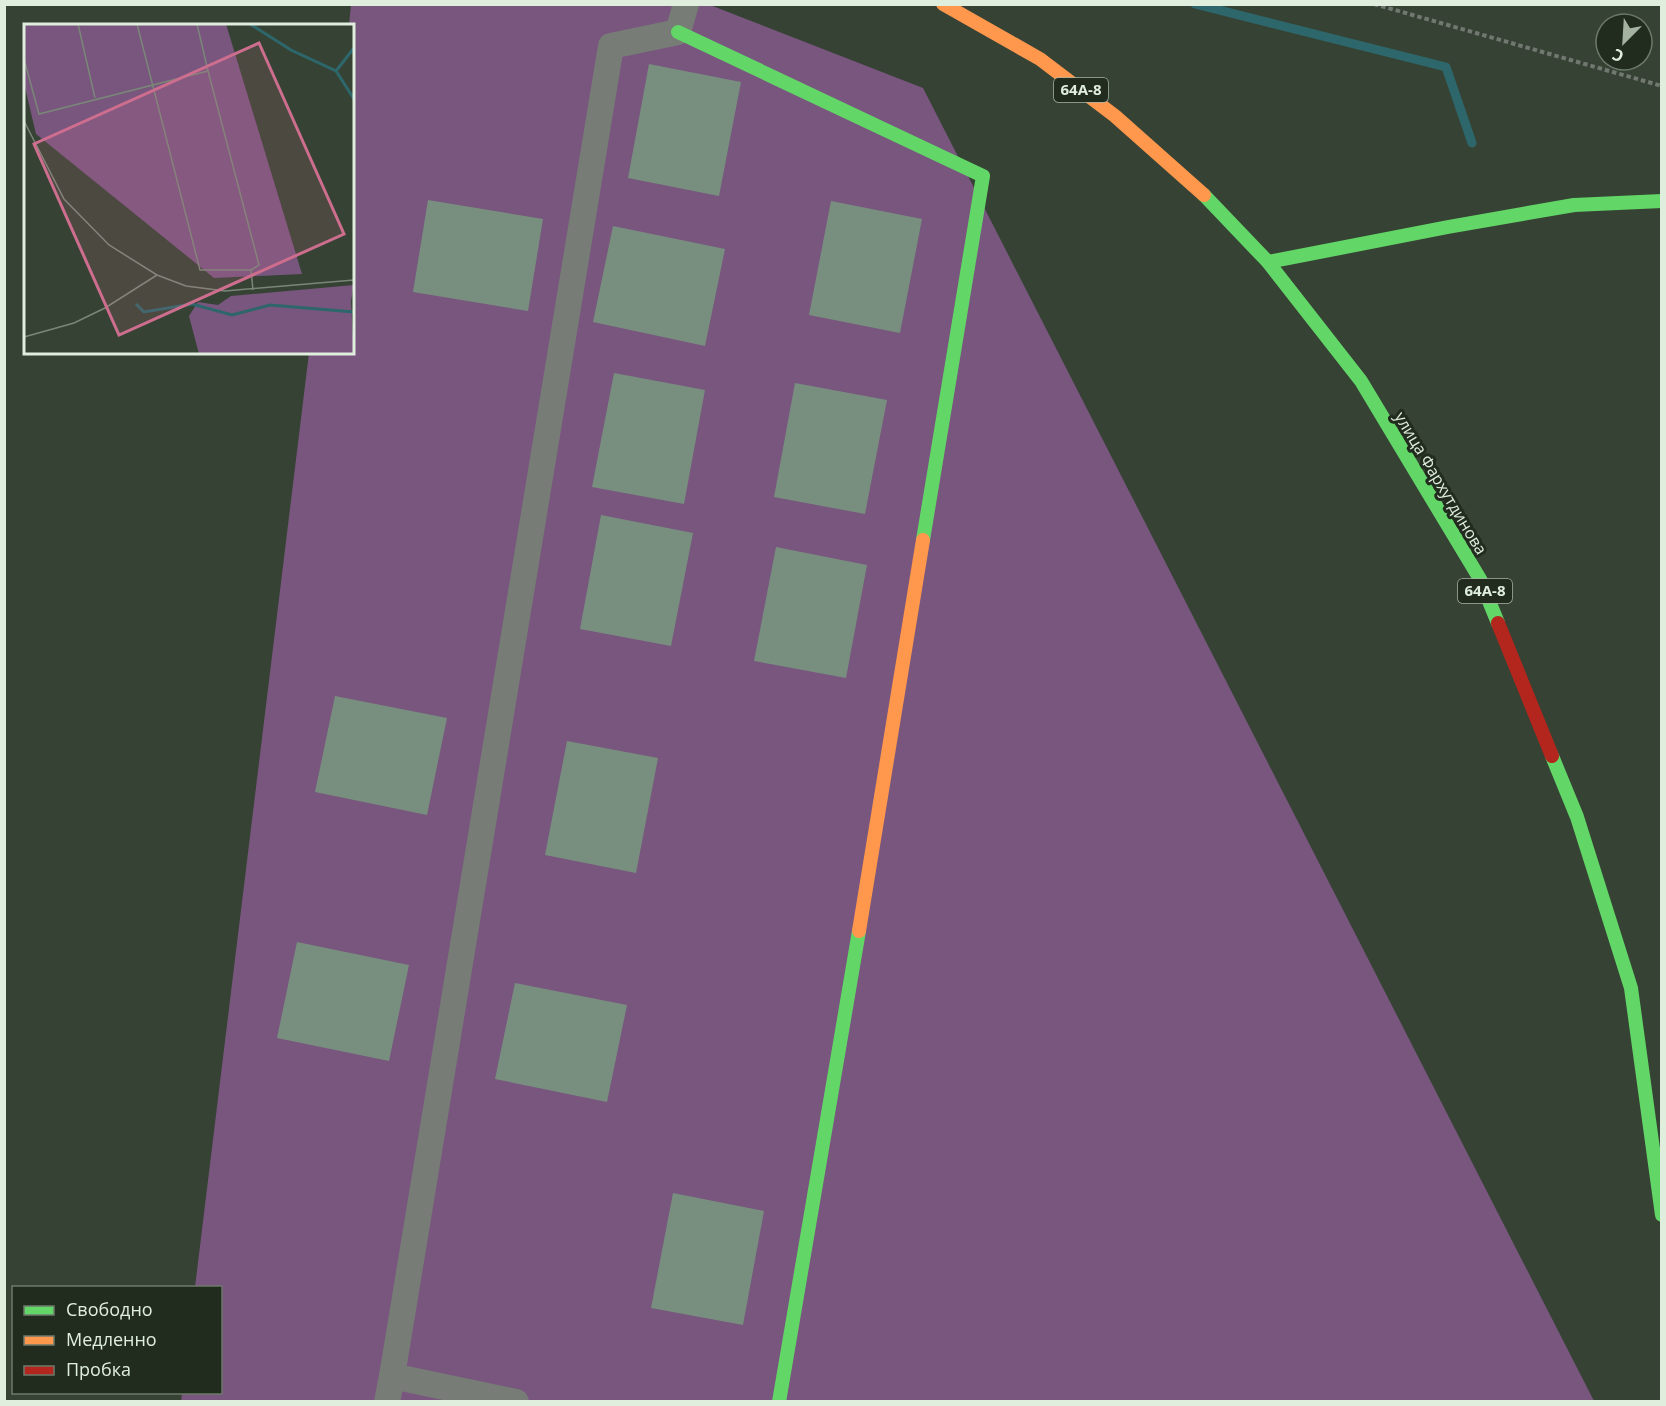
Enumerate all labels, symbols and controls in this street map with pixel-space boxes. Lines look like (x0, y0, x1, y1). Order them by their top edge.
north arrow (1594, 12, 1654, 72)
inset map (24, 24, 354, 354)
text: С (1609, 44, 1627, 68)
road number: 64А-8 (1054, 78, 1108, 102)
street label: улица Фархутдинова (1390, 407, 1492, 559)
road number: 64А-8 (1458, 579, 1512, 603)
legend (12, 1286, 222, 1394)
text: Свободно (66, 1297, 153, 1321)
text: Медленно (66, 1327, 157, 1351)
text: Пробка (66, 1357, 131, 1381)

